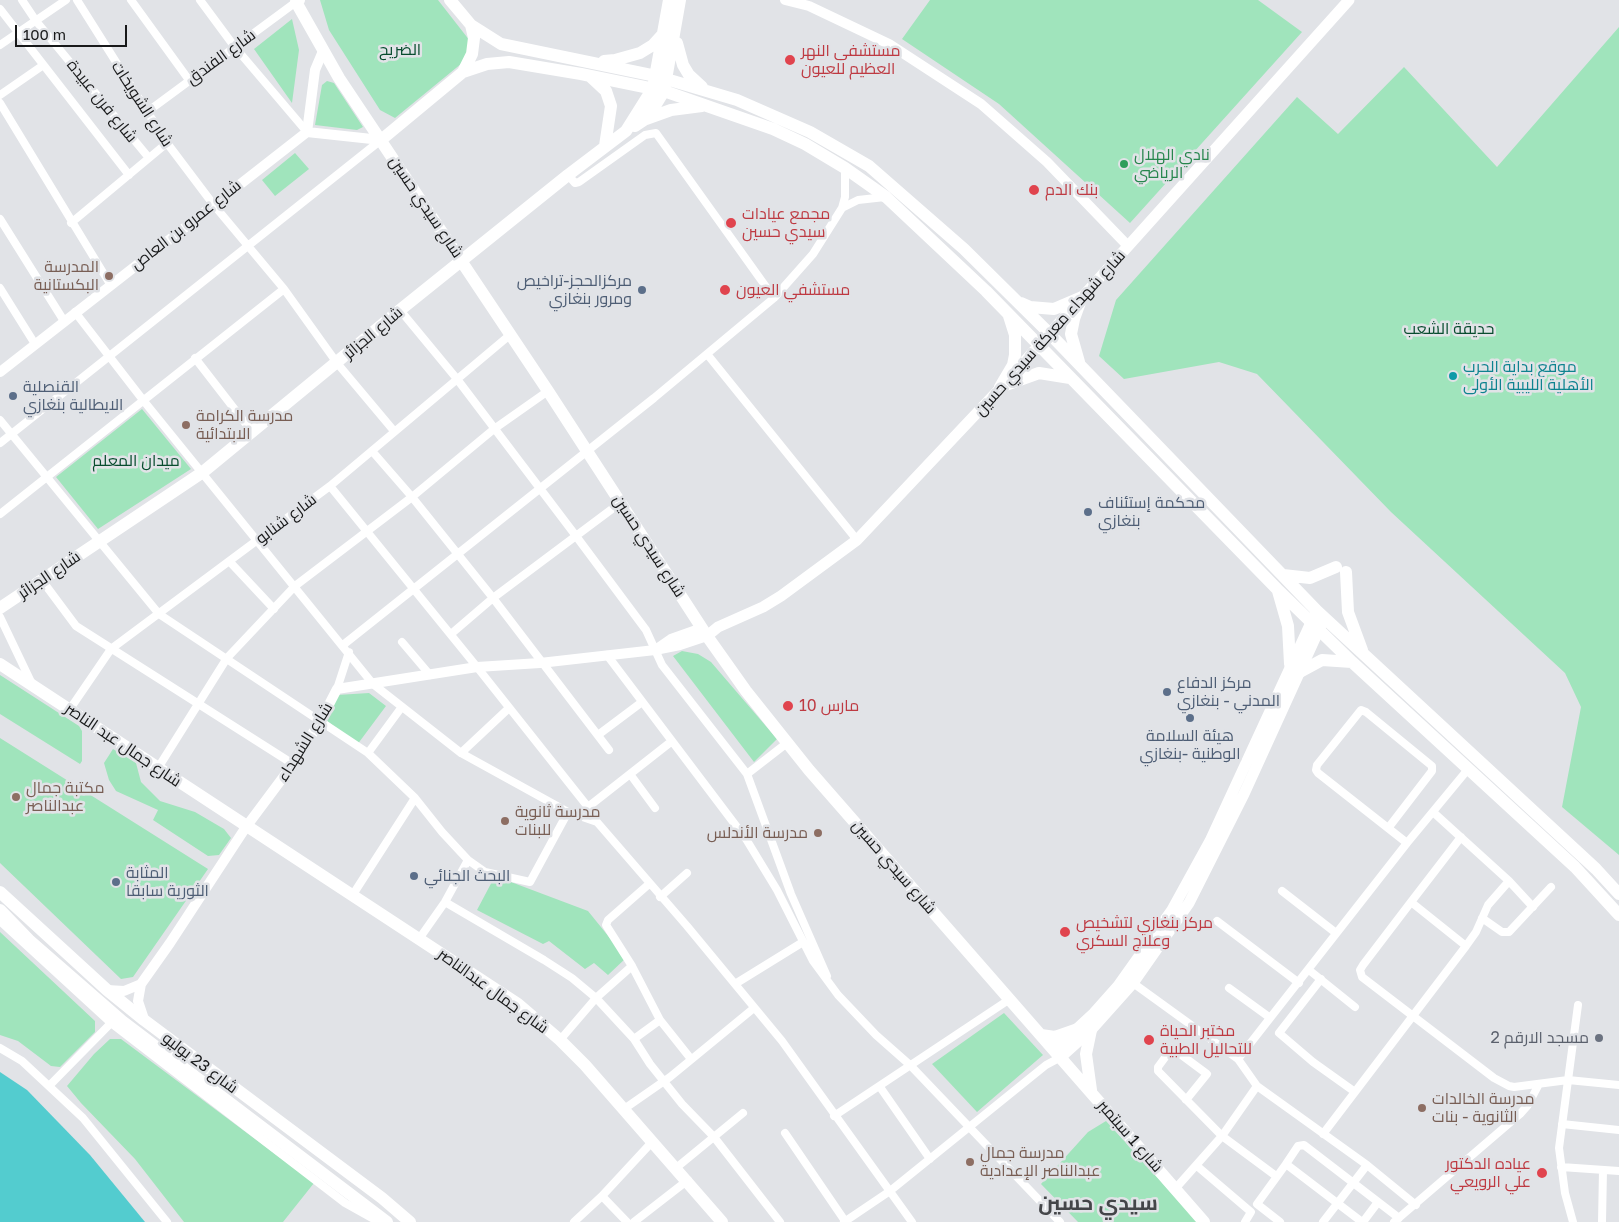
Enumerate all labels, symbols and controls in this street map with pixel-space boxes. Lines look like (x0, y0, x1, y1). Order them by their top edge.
scale bar (18, 15, 130, 47)
text: 100 m (23, 25, 66, 43)
street label: شارع الفندق (183, 25, 259, 89)
park label: الضريح (379, 40, 421, 60)
place label: مستشفى النهر العظيم للعيون (801, 41, 901, 79)
marker: مستشفى النهر العظيم للعيون (783, 53, 797, 67)
street label: شارع فرن عبيدة (63, 56, 141, 146)
street label: شارع الشويخات (107, 58, 177, 150)
place label: نادي الهلال الرياضي (1134, 145, 1210, 183)
street label: شارع سيدي حسين (385, 153, 467, 261)
marker: نادي الهلال الرياضي (1118, 158, 1130, 170)
street label: شارع عمرو بن العاص (127, 176, 245, 274)
place label: بنك الدم (1045, 180, 1098, 200)
marker: بنك الدم (1027, 183, 1041, 197)
place label: مجمع عيادات سيدي حسين (742, 204, 830, 242)
marker: مجمع عيادات سيدي حسين (724, 216, 738, 230)
street label: شارع شهداء معركة سيدي حسين (971, 246, 1129, 420)
place label: المدرسة البكستانية (34, 257, 99, 295)
marker: المدرسة البكستانية (103, 270, 115, 282)
place label: مركزالحجز-تراخيص ومرور بنغازي (517, 271, 632, 309)
place label: مستشفي العيون (736, 280, 850, 300)
marker: مستشفي العيون (718, 283, 732, 297)
marker: مركزالحجز-تراخيص ومرور بنغازي (636, 284, 648, 296)
street label: شارع الجزائر (339, 303, 407, 363)
park label: حديقة الشعب (1404, 319, 1494, 339)
place label: موقع بداية الحرب الأهلية الليبية الأولى (1463, 357, 1594, 395)
marker: موقع بداية الحرب الأهلية الليبية الأولى (1447, 370, 1459, 382)
place label: القنصلية الايطالية بنغازي (23, 377, 123, 415)
marker: القنصلية الايطالية بنغازي (7, 390, 19, 402)
place label: مدرسة الكرامة الابتدائية (196, 406, 293, 444)
marker: مدرسة الكرامة الابتدائية (180, 419, 192, 431)
park label: ميدان المعلم (92, 451, 180, 471)
street label: شارع شنابو (252, 490, 320, 548)
street label: شارع سيدي حسين (609, 491, 689, 601)
place label: محكمة إستئناف بنغازي (1098, 493, 1205, 531)
marker: محكمة إستئناف بنغازي (1082, 506, 1094, 518)
street label: شارع الجزائر (14, 547, 84, 603)
place label: مركز الدفاع المدني - بنغازي (1177, 673, 1280, 711)
marker: مركز الدفاع المدني - بنغازي (1161, 686, 1173, 698)
place label: 10 مارس (799, 696, 859, 716)
street label: شارع جمال عبد الناصر (61, 699, 185, 791)
street label: شارع الشهداء (273, 699, 337, 785)
marker: 10 مارس (781, 699, 795, 713)
marker: هيئة السلامة الوطنية -بنغازي (1184, 712, 1196, 724)
place label: هيئة السلامة الوطنية -بنغازي (1140, 726, 1240, 764)
place label: مكتبة جمال عبدالناصر (26, 778, 105, 816)
marker: مكتبة جمال عبدالناصر (10, 791, 22, 803)
place label: مدرسة ثانوية للبنات (515, 802, 601, 840)
marker: مدرسة ثانوية للبنات (499, 815, 511, 827)
street label: شارع سيدي حسين (848, 816, 940, 918)
place label: مدرسة الأندلس (707, 823, 808, 843)
marker: مدرسة الأندلس (812, 827, 824, 839)
place label: المثابة الثورية سابقا (126, 863, 209, 901)
place label: البحث الجنائي (424, 866, 510, 886)
marker: البحث الجنائي (408, 870, 420, 882)
marker: المثابة الثورية سابقا (110, 876, 122, 888)
place label: مركز بنغازي لتشخيص وعلاج السكري (1076, 913, 1213, 951)
marker: مركز بنغازي لتشخيص وعلاج السكري (1058, 925, 1072, 939)
street label: شارع جمال عبدالناصر (434, 944, 552, 1038)
place label: مختبر الحياة للتحاليل الطبية (1160, 1021, 1252, 1059)
street label: شارع 23 يوليو (158, 1028, 242, 1098)
place label: مسجد الارقم 2 (1490, 1028, 1589, 1048)
marker: مسجد الارقم 2 (1593, 1032, 1605, 1044)
marker: مختبر الحياة للتحاليل الطبية (1142, 1033, 1156, 1047)
place label: مدرسة الخالدات الثانوية - بنات (1432, 1089, 1534, 1127)
street label: شارع 1 سبتمبر (1093, 1096, 1167, 1176)
marker: مدرسة الخالدات الثانوية - بنات (1416, 1102, 1428, 1114)
place label: مدرسة جمال عبدالناصر الإعدادية (980, 1143, 1100, 1181)
place label: عياده الدكتور علي الرويعي (1446, 1154, 1531, 1192)
marker: مدرسة جمال عبدالناصر الإعدادية (964, 1156, 976, 1168)
marker: عياده الدكتور علي الرويعي (1535, 1166, 1549, 1180)
district label: سيدي حسين (1038, 1190, 1158, 1216)

